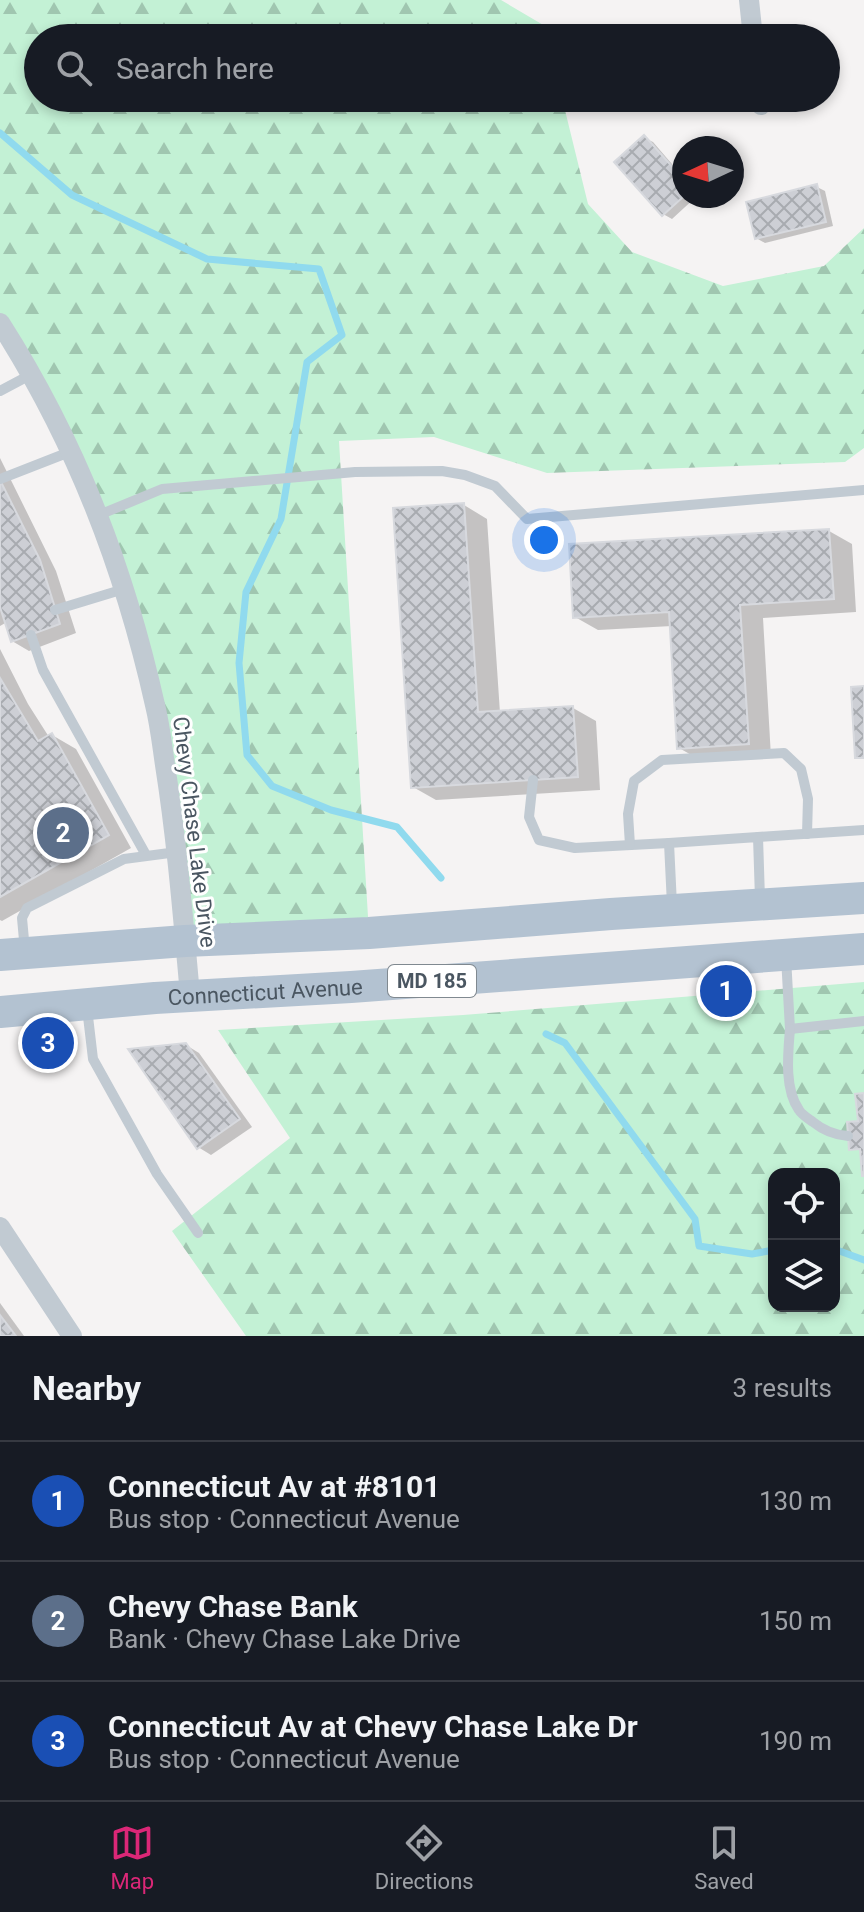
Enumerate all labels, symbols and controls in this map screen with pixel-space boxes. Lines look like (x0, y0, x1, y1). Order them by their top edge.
search box (24, 24, 840, 112)
icon: search (52, 46, 96, 90)
text: Search here (116, 51, 274, 86)
north arrow (672, 136, 744, 208)
your location (524, 520, 564, 560)
street label: Chevy Chase Lake Drive (168, 715, 221, 949)
pin: 2 (37, 803, 89, 863)
pin: 1 (700, 961, 752, 1021)
road number: MD 185 (388, 965, 476, 997)
street label: Connecticut Avenue (167, 974, 364, 1010)
pin: 3 (22, 1013, 74, 1073)
map controls (768, 1168, 840, 1312)
button: locate (768, 1168, 840, 1240)
button: layers (768, 1240, 840, 1312)
text: Nearby (32, 1368, 141, 1408)
text: 3 results (733, 1373, 832, 1403)
text: Connecticut Av at #8101 (108, 1469, 441, 1504)
text: 1 (51, 1486, 65, 1516)
text: 130 m (759, 1486, 832, 1516)
text: Bus stop · Connecticut Avenue (108, 1504, 460, 1534)
text: Chevy Chase Bank (108, 1589, 358, 1624)
text: 2 (51, 1606, 65, 1636)
text: 150 m (759, 1606, 832, 1636)
text: Bank · Chevy Chase Lake Drive (108, 1624, 461, 1654)
text: Connecticut Av at Chevy Chase Lake Dr (108, 1709, 638, 1744)
text: 3 (51, 1726, 65, 1756)
text: 190 m (759, 1726, 832, 1756)
text: Bus stop · Connecticut Avenue (108, 1744, 460, 1774)
tab: Map (110, 1821, 154, 1894)
tab: Directions (375, 1821, 474, 1894)
tab: Saved (694, 1821, 754, 1894)

